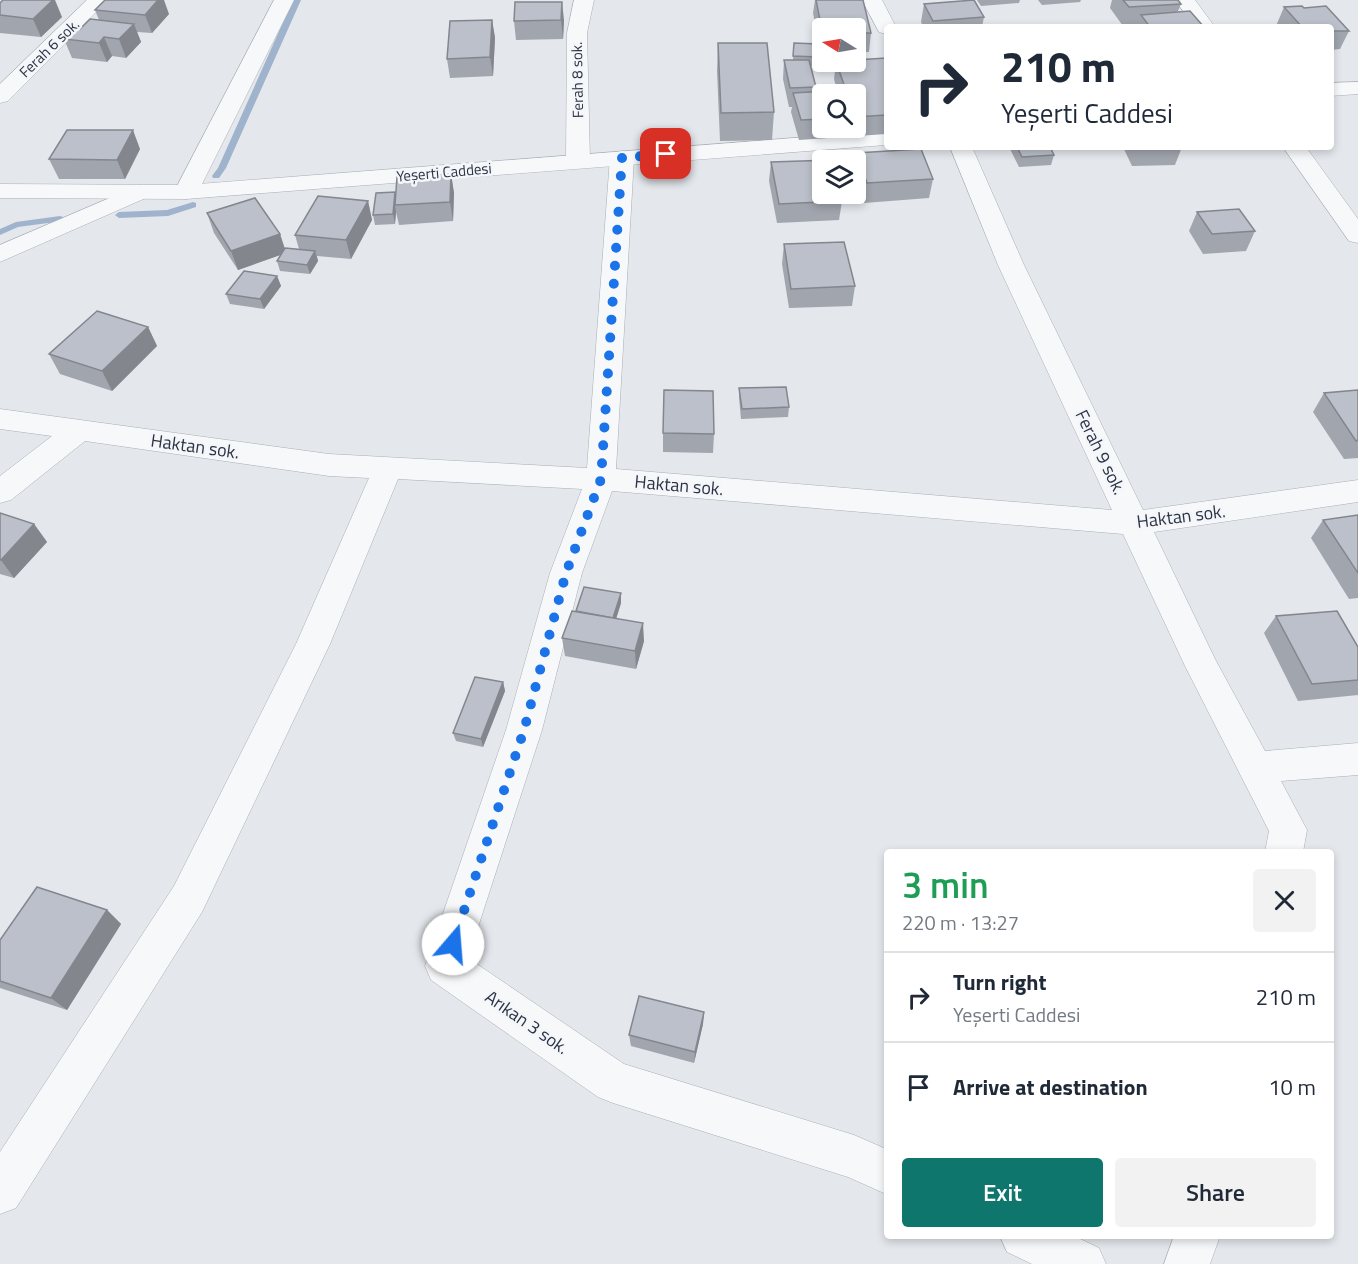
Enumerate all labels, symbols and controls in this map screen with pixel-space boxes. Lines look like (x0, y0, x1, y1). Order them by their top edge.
street label: Ferah 6 sok. (14, 13, 84, 83)
north arrow (812, 18, 866, 72)
map controls (812, 18, 866, 204)
text: 210 m (1001, 34, 1116, 98)
street label: Ferah 8 sok. (565, 42, 589, 118)
icon: right (902, 48, 980, 126)
button: search (812, 84, 866, 138)
text: Yeşerti Caddesi (1001, 92, 1173, 133)
pin (640, 128, 691, 179)
icon: arrive (649, 137, 682, 170)
button: layers (812, 150, 866, 204)
street label: Yeşerti Caddesi (395, 156, 493, 188)
street label: Ferah 9 sok. (1069, 405, 1133, 499)
street label: Haktan sok. (149, 426, 241, 466)
street label: Haktan sok. (633, 468, 725, 502)
street label: Haktan sok. (1135, 497, 1227, 535)
text: 3 min (902, 857, 989, 912)
button: close (1253, 869, 1316, 932)
text: 220 m · 13:27 (902, 907, 1019, 938)
position arrow (421, 912, 485, 976)
text: Turn right (953, 965, 1047, 999)
text: 210 m (1256, 980, 1316, 1014)
icon: right (902, 981, 935, 1014)
street label: Arıkan 3 sok. (480, 983, 574, 1061)
text: Yeşerti Caddesi (953, 999, 1080, 1030)
text: Arrive at destination (953, 1070, 1148, 1104)
text: 10 m (1268, 1070, 1316, 1104)
icon: arrive (902, 1071, 935, 1104)
button: Exit (902, 1158, 1103, 1227)
button: Share (1115, 1158, 1316, 1227)

